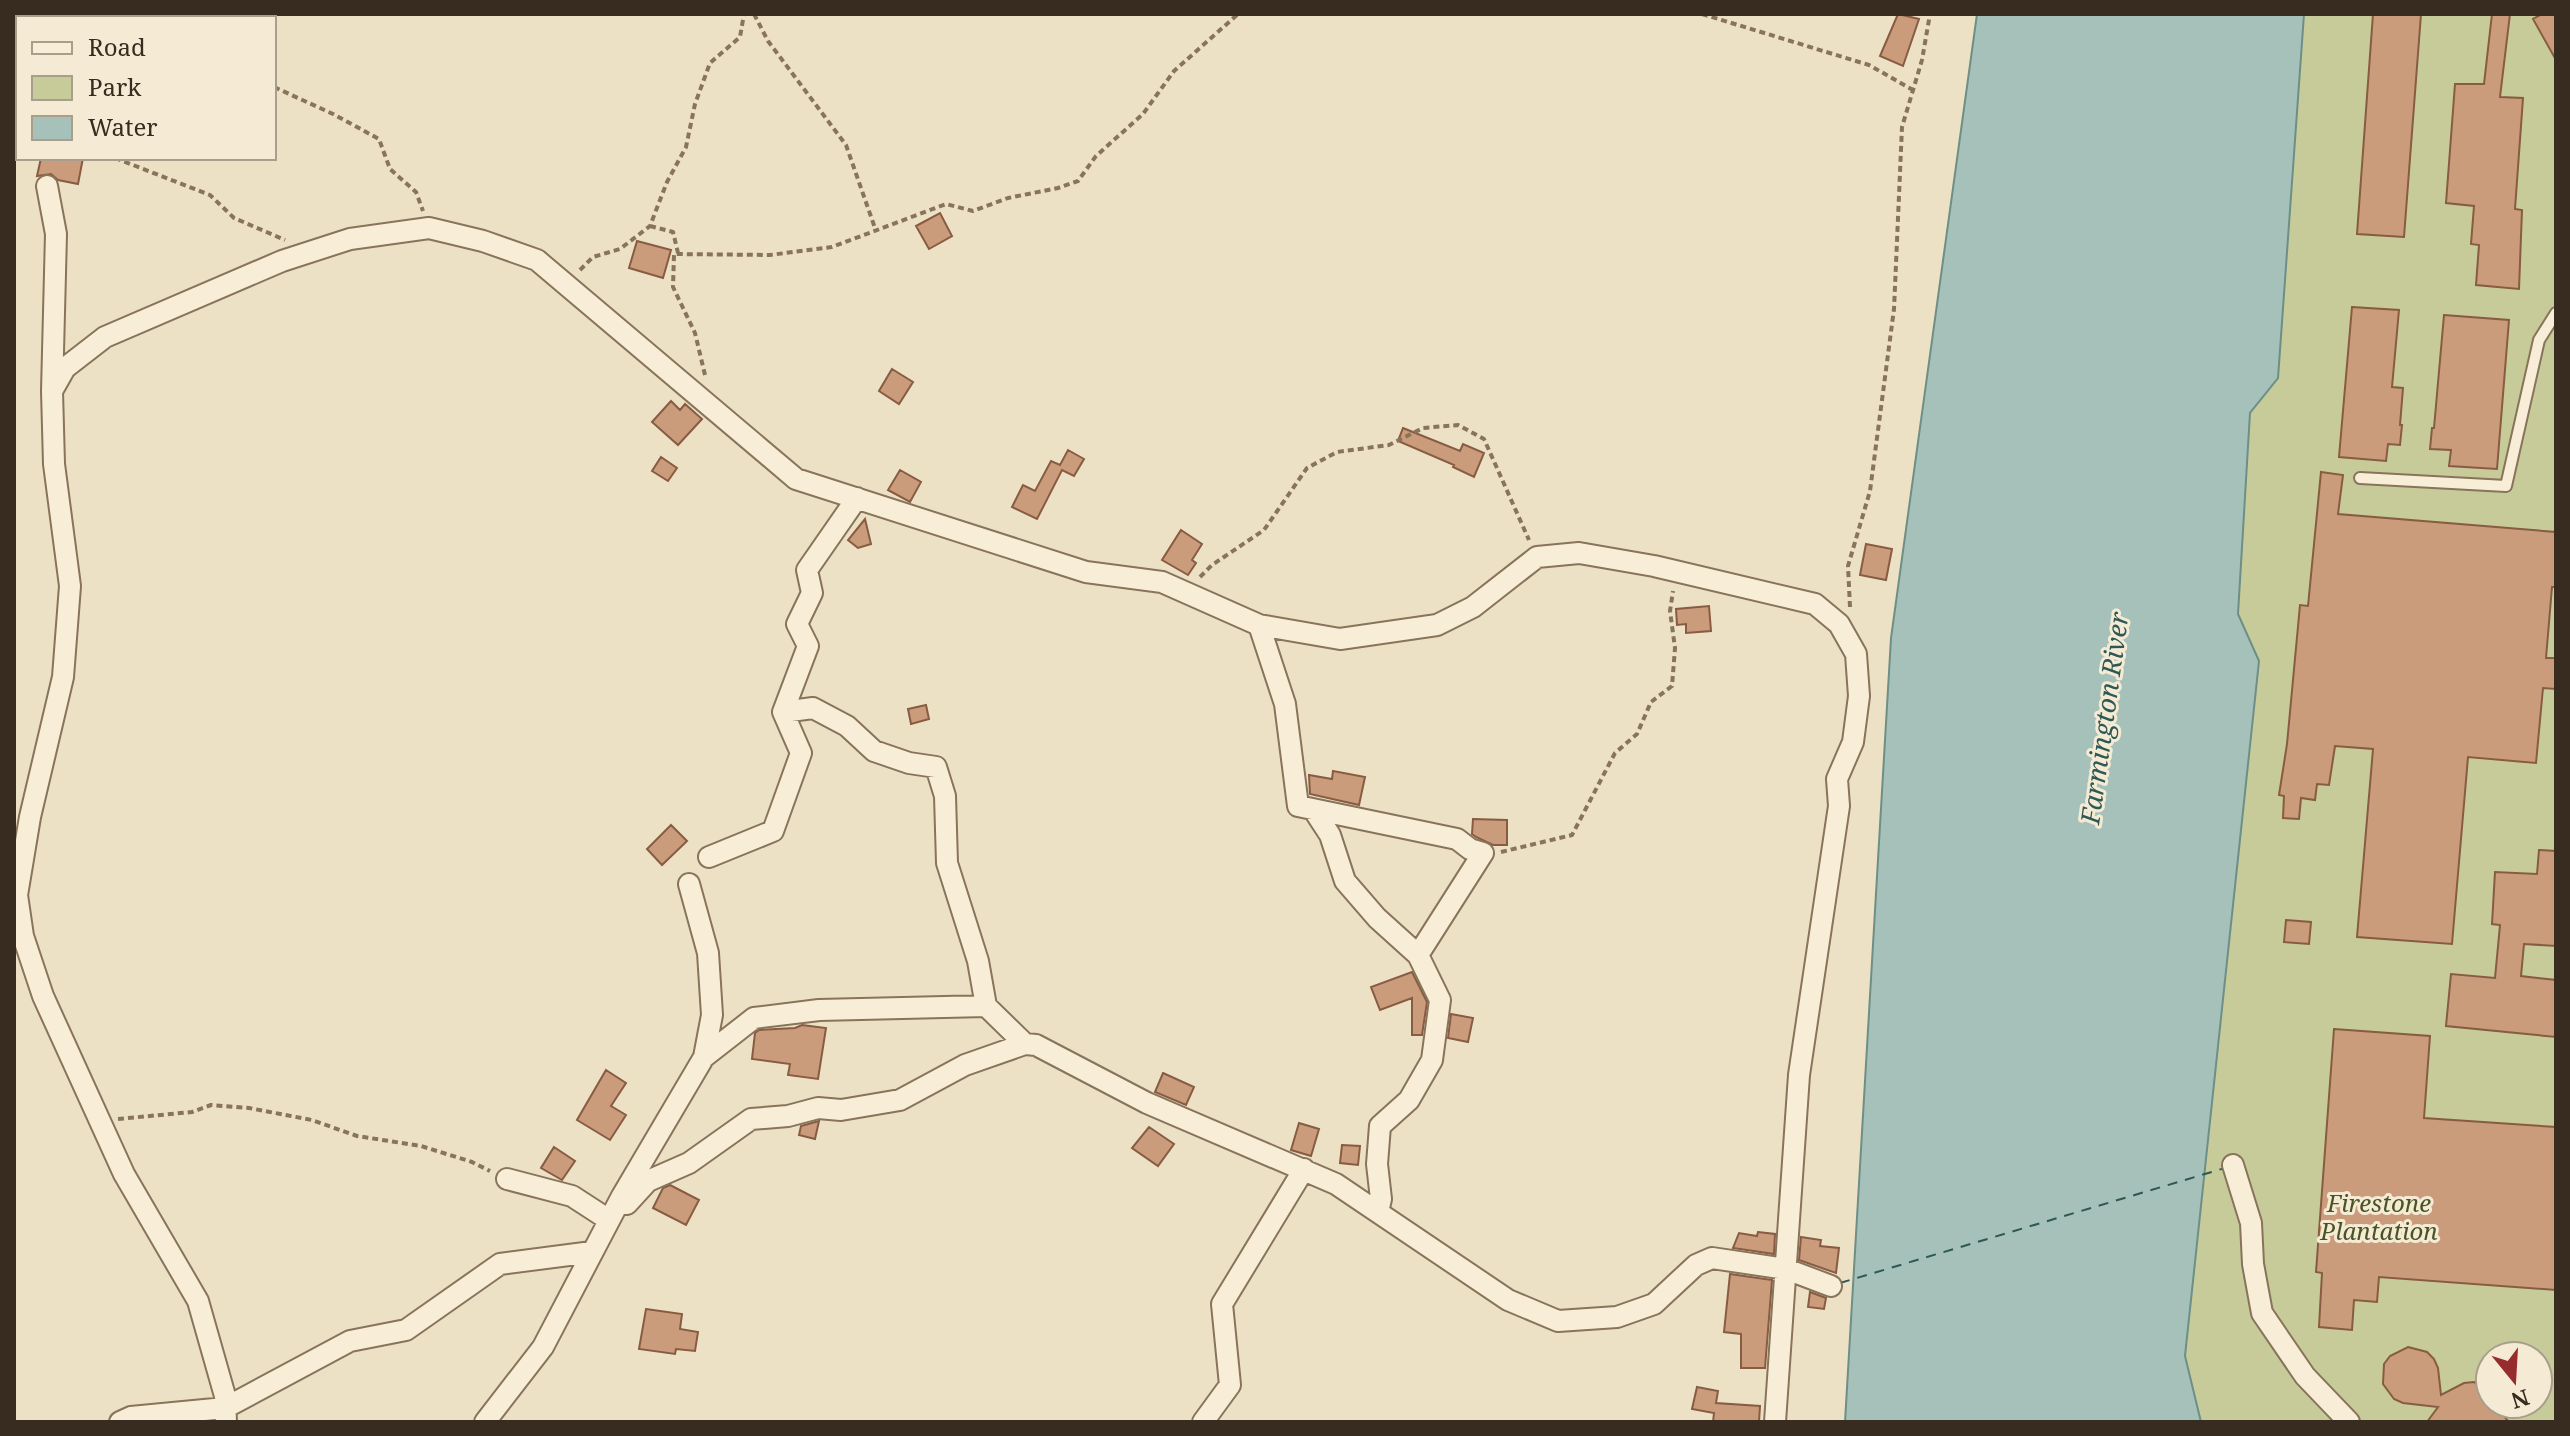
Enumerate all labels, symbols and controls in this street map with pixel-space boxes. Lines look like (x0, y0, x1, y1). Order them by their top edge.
legend (16, 16, 276, 160)
text: Road (88, 30, 146, 63)
text: Park (88, 70, 142, 103)
text: Water (88, 110, 158, 143)
water label: Farmington River (2071, 609, 2137, 827)
park label: Firestone Plantation (2319, 1186, 2438, 1247)
north arrow (2474, 1340, 2554, 1420)
text: N (2508, 1383, 2533, 1417)

